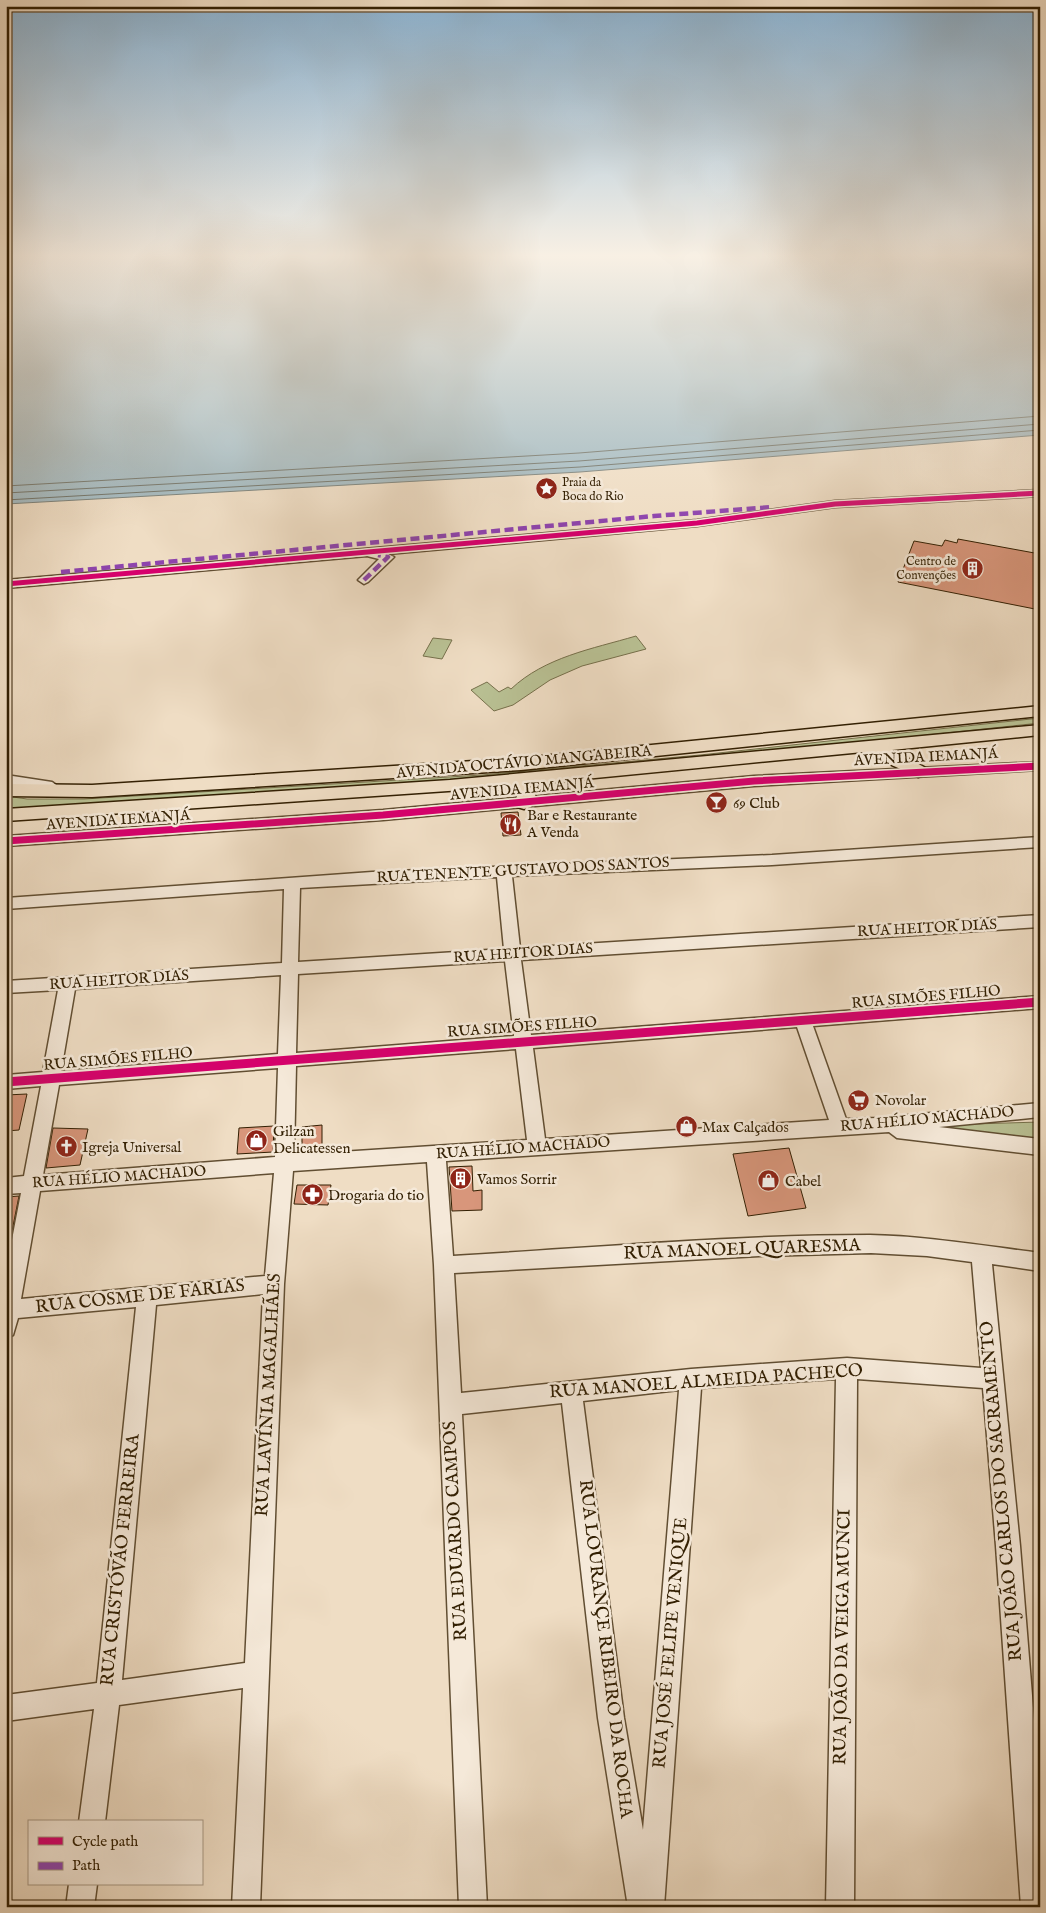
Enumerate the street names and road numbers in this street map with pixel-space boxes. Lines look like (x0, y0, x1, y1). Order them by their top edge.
street label: AVENIDA OCTÁVIO MANGABEIRA (394, 741, 653, 783)
street label: AVENIDA IEMANJÁ (852, 744, 999, 770)
street label: AVENIDA IEMANJÁ (448, 773, 596, 805)
street label: AVENIDA IEMANJÁ (44, 805, 191, 835)
street label: RUA TENENTE GUSTAVO DOS SANTOS (376, 853, 670, 887)
street label: RUA HEITOR DIAS (857, 915, 997, 941)
street label: RUA HEITOR DIAS (453, 939, 593, 967)
street label: RUA HEITOR DIAS (49, 966, 189, 994)
street label: RUA SIMÕES FILHO (851, 981, 1001, 1013)
street label: RUA SIMÕES FILHO (447, 1012, 597, 1042)
street label: RUA SIMÕES FILHO (43, 1043, 193, 1075)
street label: RUA HÉLIO MACHADO (839, 1102, 1015, 1136)
street label: RUA HÉLIO MACHADO (435, 1132, 611, 1164)
street label: RUA HÉLIO MACHADO (31, 1161, 207, 1193)
street label: RUA MANOEL QUARESMA (623, 1234, 862, 1266)
street label: RUA LAVÍNIA MAGALHÃES (249, 1272, 287, 1517)
street label: RUA COSME DE FARIAS (34, 1275, 246, 1319)
street label: RUA JOÃO CARLOS DO SACRAMENTO (974, 1320, 1028, 1662)
street label: RUA MANOEL ALMEIDA PACHECO (548, 1360, 864, 1404)
street label: RUA EDUARDO CAMPOS (439, 1420, 473, 1642)
street label: RUA CRISTÓVÃO FERREIRA (94, 1432, 146, 1687)
street label: RUA LOURANÇE RIBEIRO DA ROCHA (573, 1478, 637, 1821)
street label: RUA JOÃO DA VEIGA MUNCI (827, 1508, 857, 1765)
street label: RUA JOSÉ FELIPE VENIQUE (647, 1516, 693, 1770)

